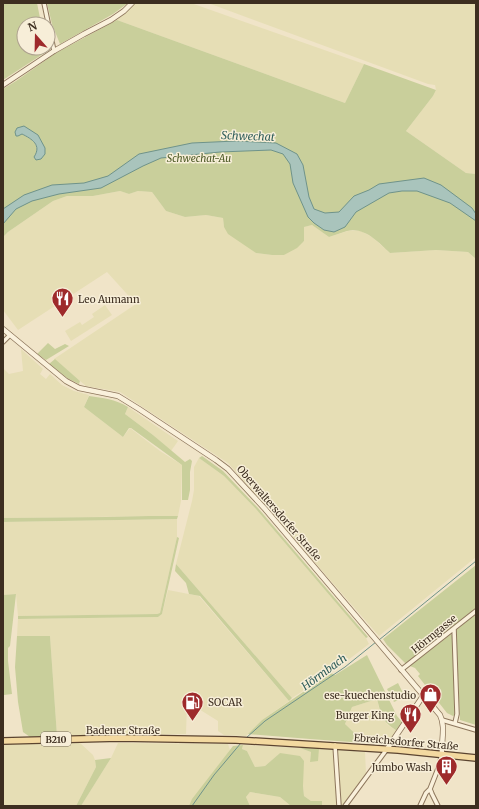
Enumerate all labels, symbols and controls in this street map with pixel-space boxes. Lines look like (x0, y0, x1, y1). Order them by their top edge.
north arrow (16, 16, 56, 56)
text: N (26, 18, 39, 35)
water label: Schwechat (221, 128, 275, 144)
park label: Schwechat-Au (167, 152, 231, 165)
restaurant icon: Leo Aumann (50, 286, 76, 319)
place label: Leo Aumann (78, 293, 140, 306)
street label: Oberwaltersdorfer Straße (234, 463, 324, 563)
street label: Hörmgasse (409, 612, 459, 656)
water label: Hörmbach (298, 651, 350, 694)
shop icon: ese-kuechenstudio (418, 682, 444, 715)
fuel station icon: SOCAR (179, 689, 205, 722)
place label: ese-kuechenstudio (324, 689, 416, 702)
place label: SOCAR (208, 696, 242, 709)
restaurant icon: Burger King (397, 702, 423, 735)
place label: Burger King (336, 709, 394, 722)
street label: Badener Straße (86, 724, 160, 737)
street label: Ebreichsdorfer Straße (353, 731, 459, 753)
road number: B210 (41, 732, 71, 746)
building icon: Jumbo Wash (434, 754, 460, 787)
place label: Jumbo Wash (371, 761, 432, 774)

